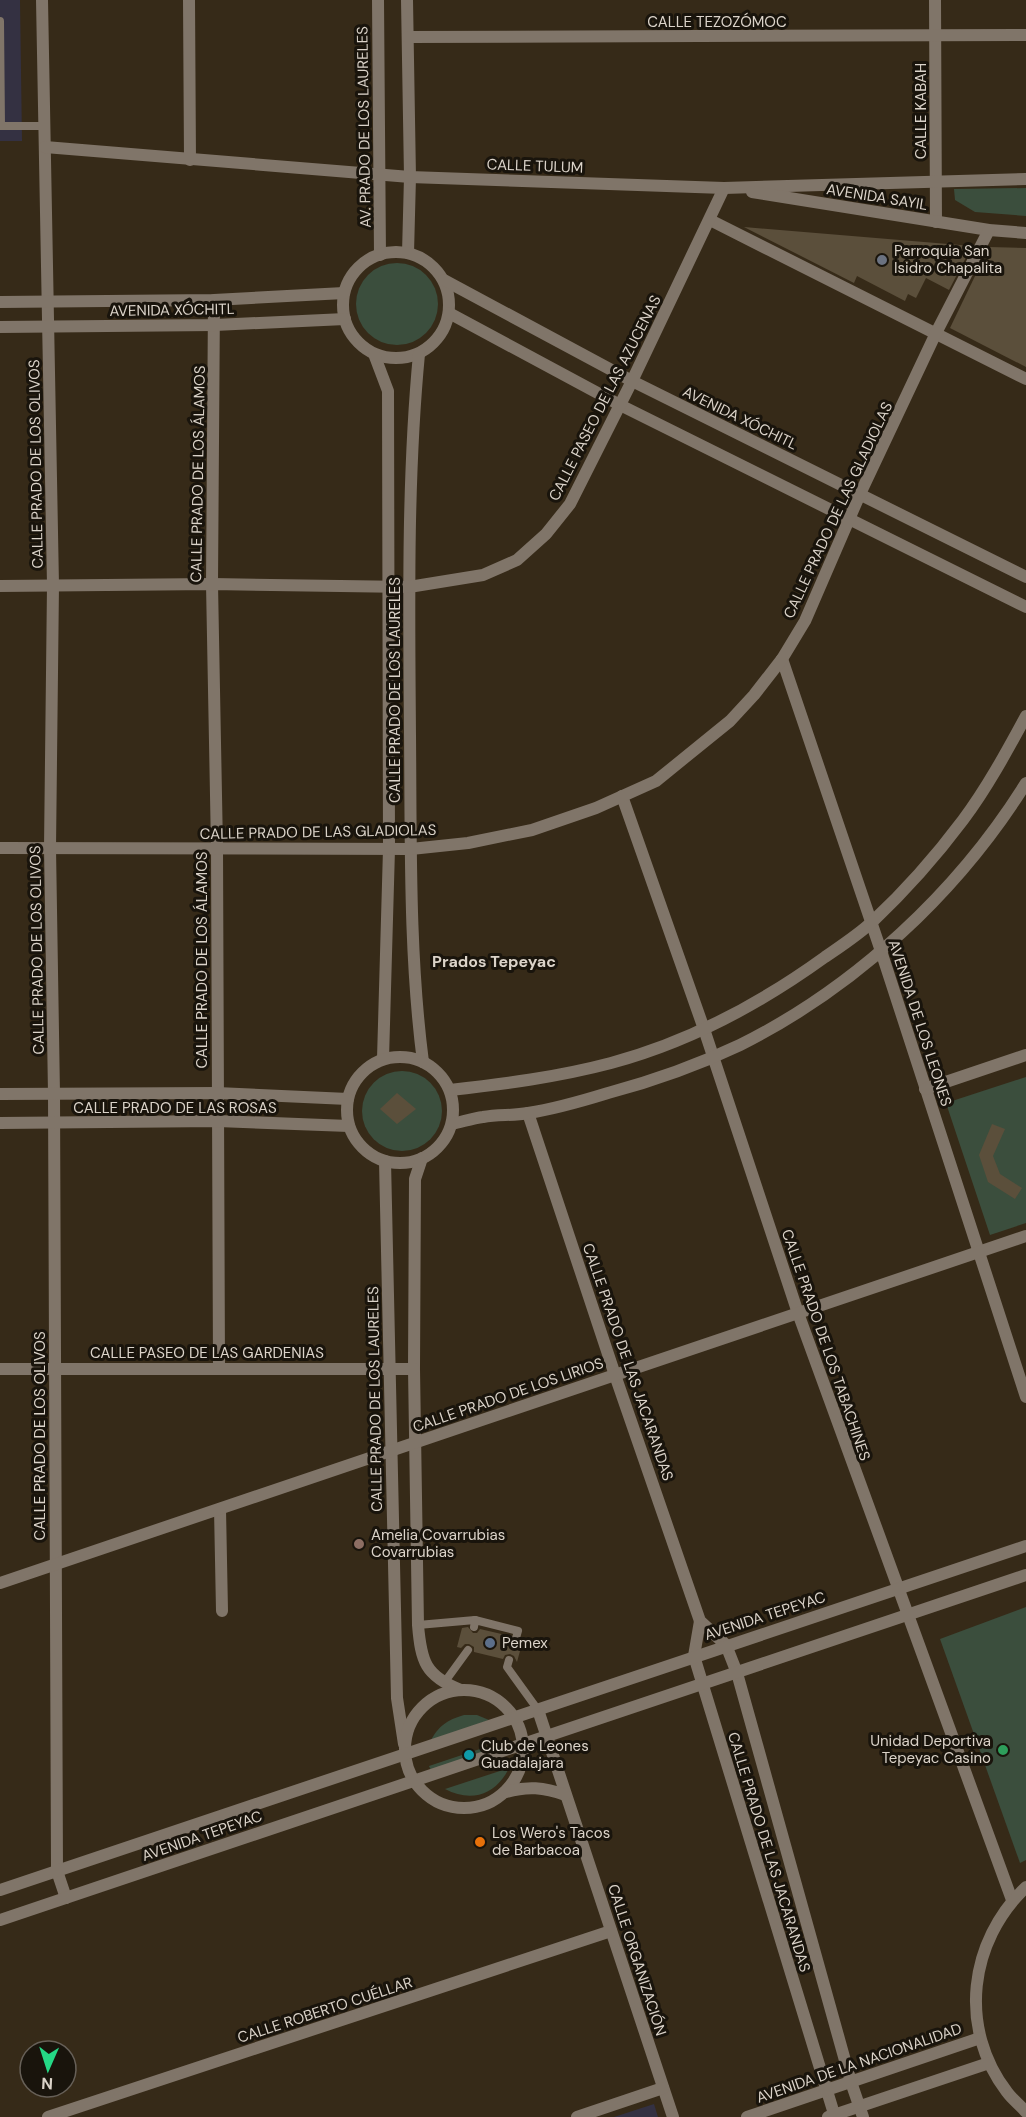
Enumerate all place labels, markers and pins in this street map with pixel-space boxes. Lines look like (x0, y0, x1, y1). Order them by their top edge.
place label: Parroquia San Isidro Chapalita (894, 241, 1002, 278)
marker: Parroquia San Isidro Chapalita (875, 253, 889, 267)
place label: Amelia Covarrubias Covarrubias (371, 1525, 505, 1562)
marker: Amelia Covarrubias Covarrubias (352, 1537, 366, 1551)
place label: Pemex (502, 1633, 548, 1653)
marker: Pemex (483, 1636, 497, 1650)
place label: Unidad Deportiva Tepeyac Casino (870, 1731, 991, 1768)
place label: Club de Leones Guadalajara (481, 1736, 589, 1773)
marker: Unidad Deportiva Tepeyac Casino (996, 1743, 1010, 1757)
marker: Club de Leones Guadalajara (462, 1748, 476, 1762)
place label: Los Wero's Tacos de Barbacoa (492, 1823, 610, 1860)
marker: Los Wero's Tacos de Barbacoa (473, 1835, 487, 1849)

